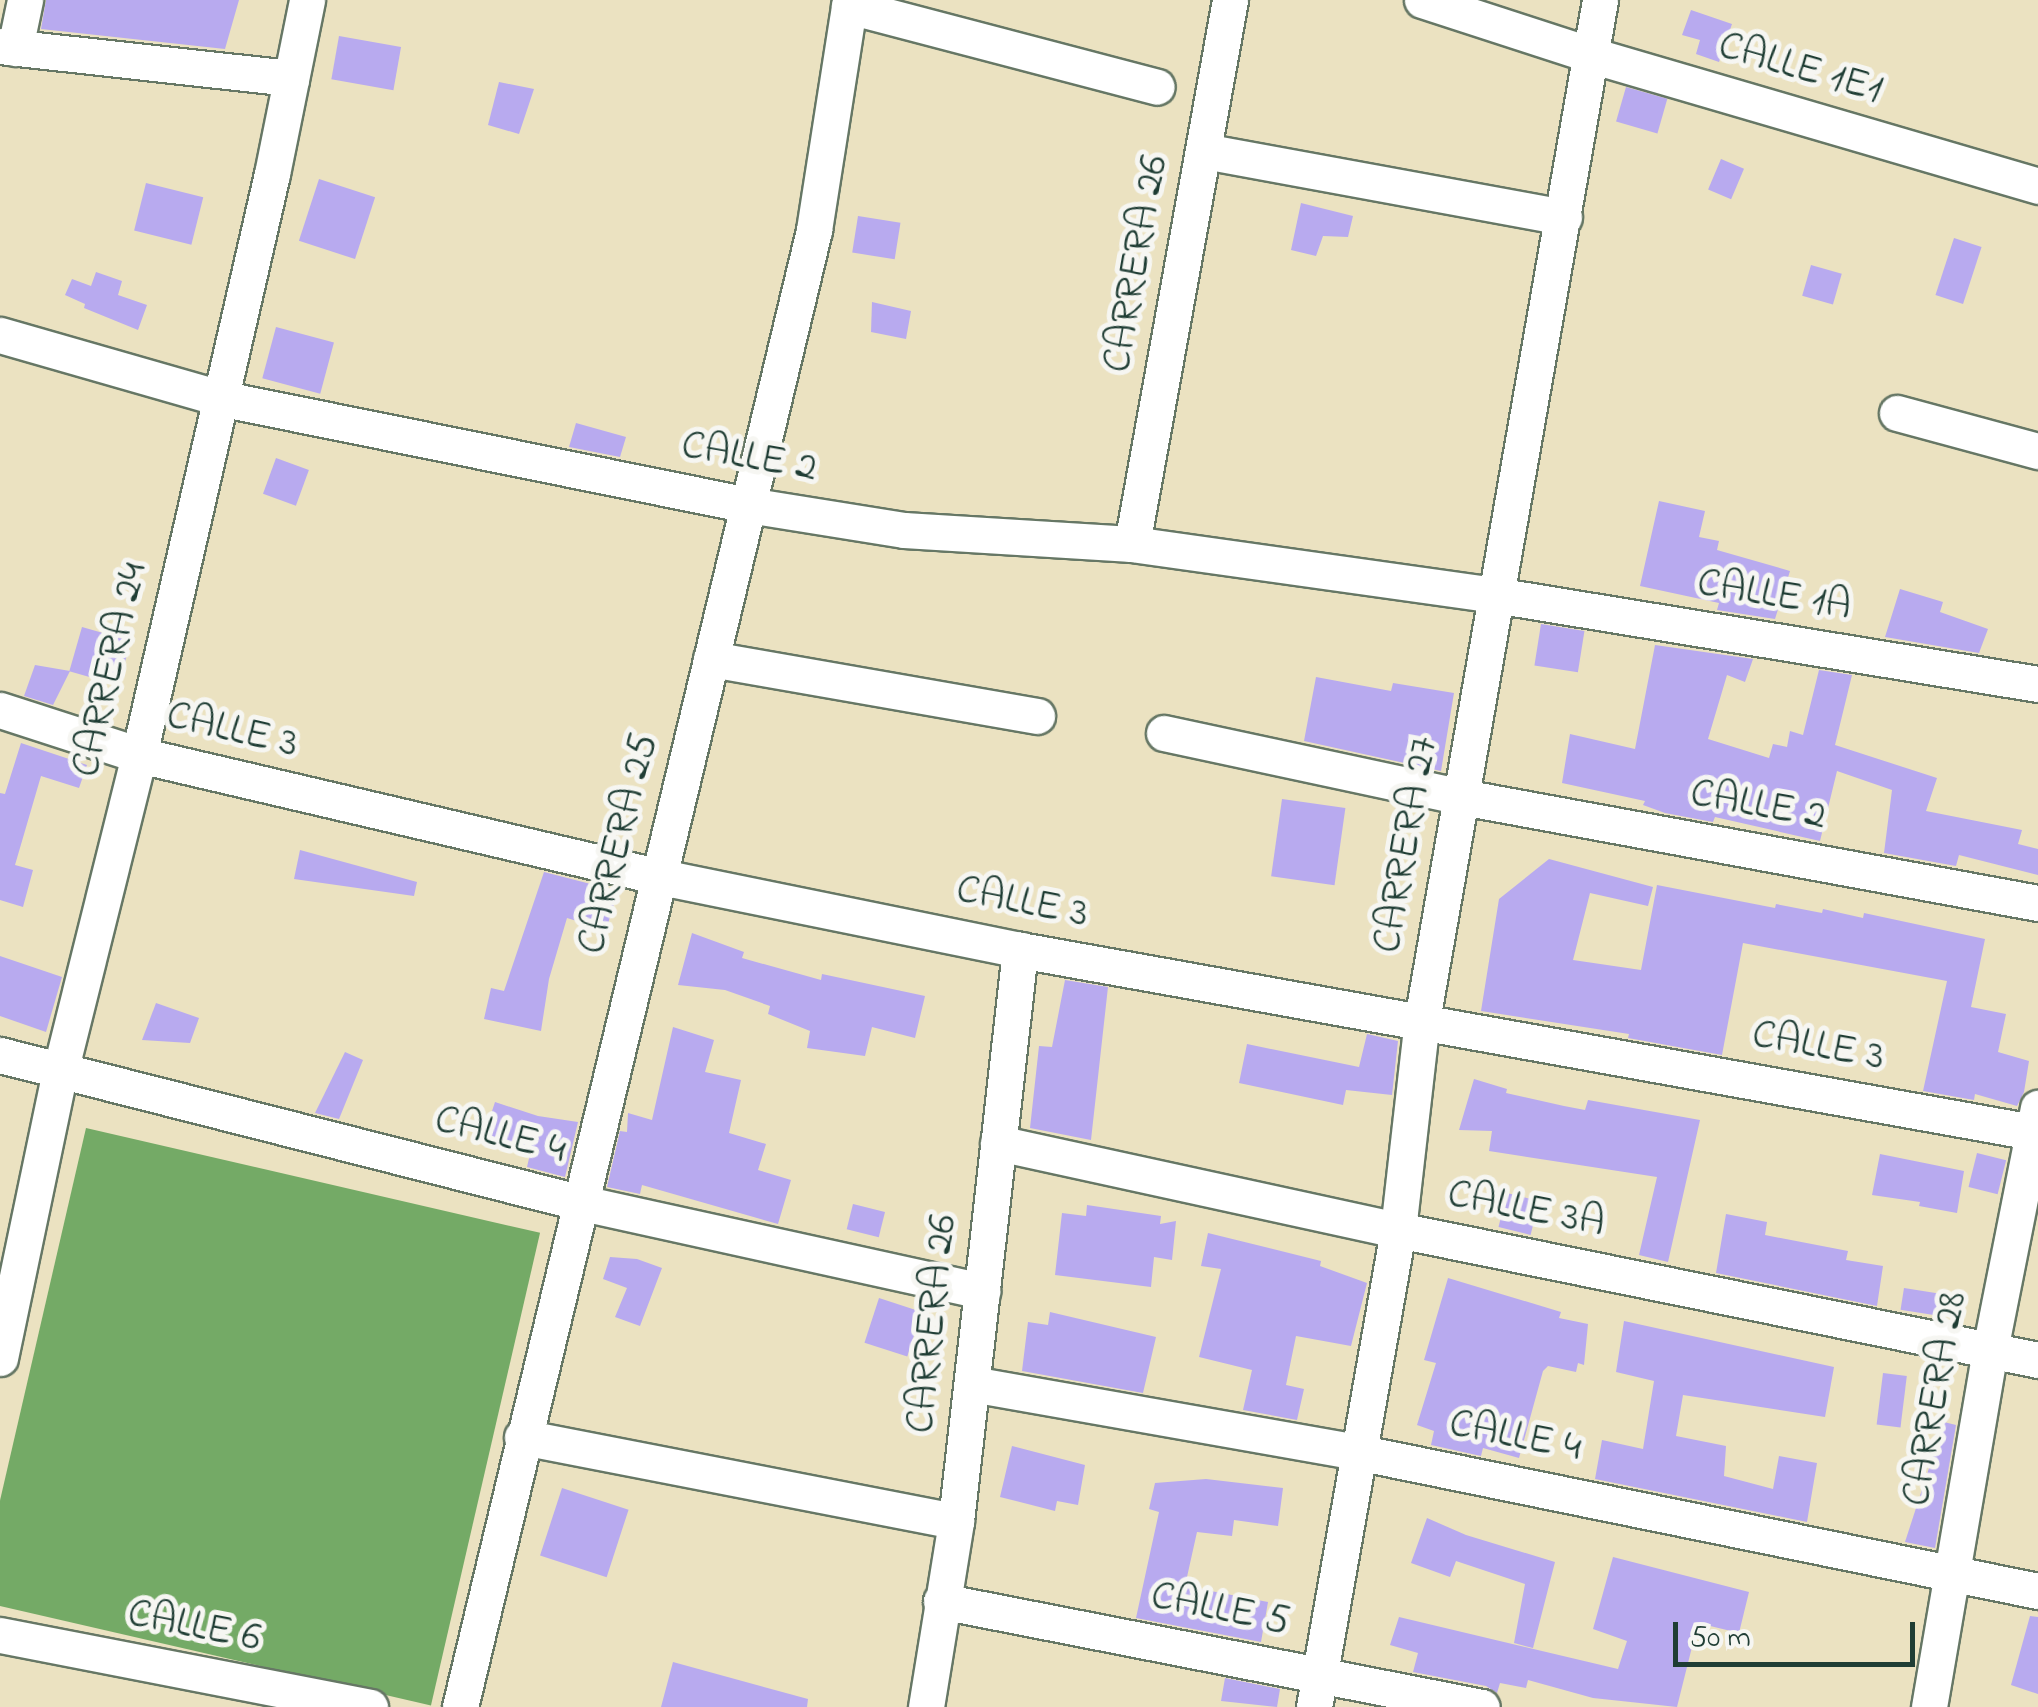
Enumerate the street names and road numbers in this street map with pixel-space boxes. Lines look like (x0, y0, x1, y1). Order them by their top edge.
street label: CALLE 1E1 (1712, 22, 1888, 116)
street label: CARRERA 26 (1093, 151, 1181, 377)
street label: CALLE 2 (677, 421, 821, 495)
street label: CARRERA 24 (62, 558, 160, 782)
street label: CALLE 1A (1693, 559, 1855, 633)
street label: CALLE 3 (161, 691, 303, 771)
street label: CARRERA 25 (567, 729, 671, 959)
street label: CARRERA 27 (1363, 733, 1451, 957)
street label: CALLE 2 (1686, 769, 1830, 843)
street label: CALLE 3 (952, 866, 1092, 940)
street label: CALLE 3 (1748, 1011, 1888, 1083)
street label: CALLE 4 (429, 1095, 571, 1177)
street label: CALLE 3A (1443, 1170, 1609, 1250)
street label: CARRERA 26 (896, 1212, 970, 1436)
street label: CARRERA 28 (1892, 1288, 1980, 1510)
street label: CALLE 4 (1445, 1400, 1585, 1474)
street label: CALLE 5 (1146, 1572, 1294, 1648)
street label: CALLE 6 (123, 1589, 265, 1665)

